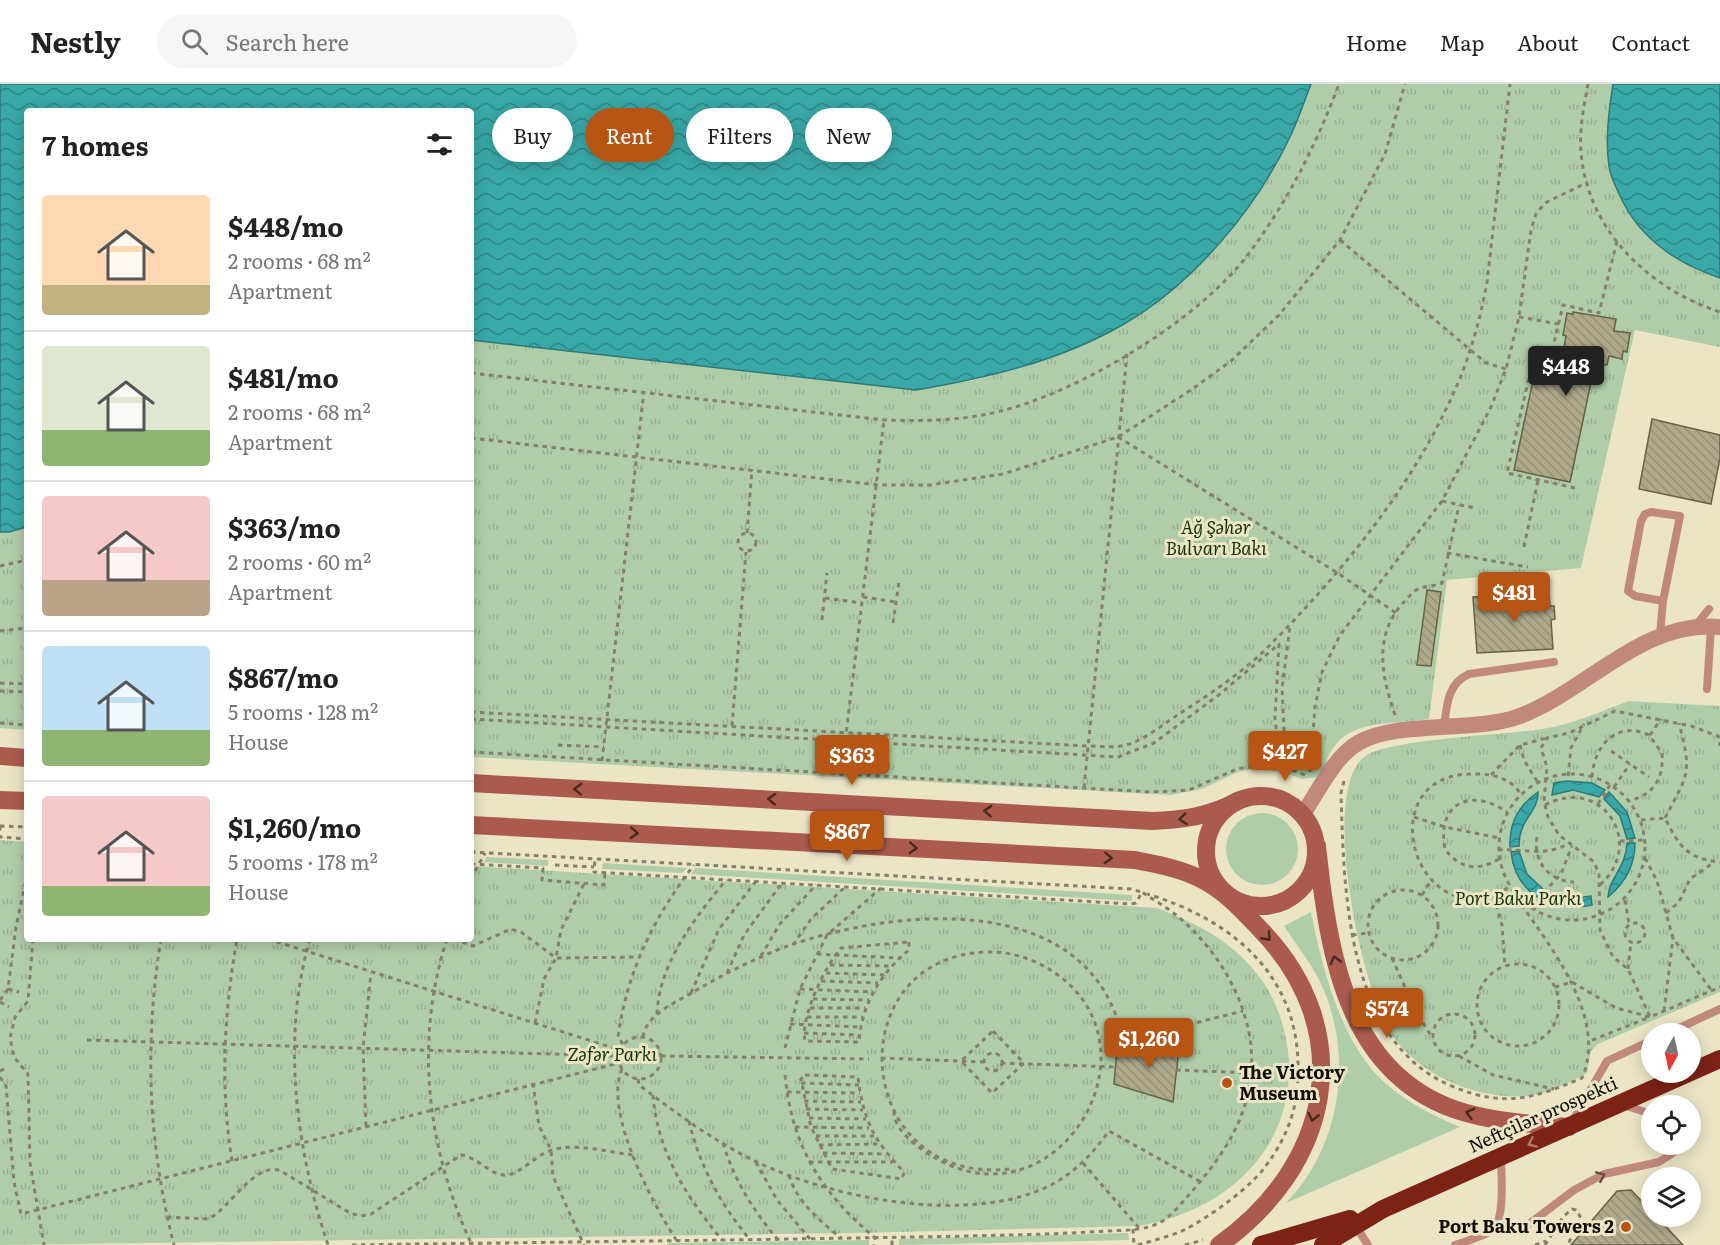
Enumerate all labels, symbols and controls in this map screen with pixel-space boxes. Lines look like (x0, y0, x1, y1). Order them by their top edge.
search box (157, 14, 577, 68)
text: Nestly (30, 20, 121, 62)
icon: search (178, 25, 211, 58)
text: Search here (226, 25, 349, 58)
text: Home (1346, 26, 1407, 57)
text: Map (1440, 26, 1484, 57)
text: About (1517, 26, 1579, 57)
text: Contact (1612, 26, 1690, 57)
chip: Buy (492, 108, 573, 162)
chip: Rent (585, 108, 674, 162)
chip: Filters (686, 108, 793, 162)
chip: New (805, 108, 892, 162)
text: 7 homes (42, 125, 148, 164)
icon: filters (423, 128, 456, 161)
text: $448/mo (228, 206, 344, 245)
icon: home (90, 219, 162, 291)
text: 2 rooms · 68 m² (228, 245, 371, 275)
text: Apartment (228, 275, 333, 305)
pin: $448 (1530, 346, 1602, 397)
text: $448 (1542, 350, 1590, 380)
text: $481/mo (228, 357, 339, 396)
icon: home (90, 370, 162, 442)
text: 2 rooms · 68 m² (228, 396, 371, 426)
text: Apartment (228, 426, 333, 456)
text: $363/mo (228, 507, 341, 546)
park label: Ağ Şəhər Bulvarı Bakı (1165, 513, 1267, 561)
icon: home (90, 520, 162, 592)
text: 2 rooms · 60 m² (228, 546, 371, 576)
pin: $481 (1478, 572, 1550, 623)
text: Apartment (228, 576, 333, 606)
text: $481 (1492, 576, 1536, 606)
text: $867/mo (228, 657, 339, 696)
icon: home (90, 670, 162, 742)
text: 5 rooms · 128 m² (228, 696, 378, 726)
text: House (228, 726, 288, 756)
pin: $427 (1249, 731, 1321, 782)
pin: $363 (816, 735, 888, 786)
text: $427 (1262, 735, 1308, 765)
text: $363 (829, 739, 875, 769)
one-way arrow (573, 782, 582, 795)
one-way arrow (768, 793, 777, 806)
one-way arrow (983, 805, 992, 818)
text: $1,260/mo (228, 807, 361, 846)
pin: $867 (811, 811, 883, 862)
one-way arrow (1178, 812, 1187, 824)
text: $867 (824, 815, 870, 845)
icon: home (90, 820, 162, 892)
one-way arrow (630, 827, 639, 840)
one-way arrow (908, 841, 917, 854)
text: 5 rooms · 178 m² (228, 846, 378, 876)
one-way arrow (1103, 852, 1112, 865)
text: House (228, 876, 288, 906)
park label: Port Baku Parkı (1455, 884, 1582, 911)
one-way arrow (1260, 930, 1271, 941)
one-way arrow (1329, 955, 1342, 965)
pin: $574 (1351, 988, 1423, 1039)
text: $574 (1365, 992, 1409, 1022)
pin: $1,260 (1100, 1018, 1198, 1069)
text: $1,260 (1118, 1022, 1180, 1052)
north arrow (1641, 1023, 1701, 1083)
map controls (1641, 1023, 1701, 1227)
park label: Zəfər Parkı (567, 1040, 657, 1067)
place label: The Victory Museum (1239, 1058, 1345, 1106)
street label: Neftçilər prospekti (1463, 1069, 1621, 1159)
marker: The Victory Museum (1220, 1076, 1234, 1090)
button: locate (1641, 1095, 1701, 1155)
one-way arrow (1465, 1108, 1476, 1120)
one-way arrow (1308, 1111, 1321, 1121)
one-way arrow (1528, 1136, 1539, 1148)
button: layers (1641, 1167, 1701, 1227)
one-way arrow (1595, 1171, 1606, 1183)
place label: Port Baku Towers 2 (1438, 1212, 1614, 1239)
marker: Port Baku Towers 2 (1619, 1220, 1633, 1234)

